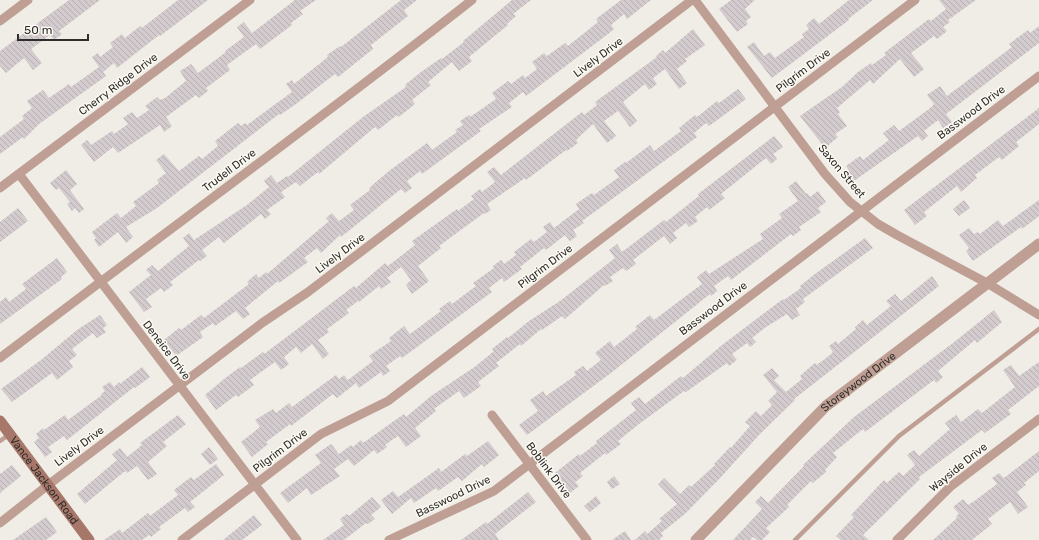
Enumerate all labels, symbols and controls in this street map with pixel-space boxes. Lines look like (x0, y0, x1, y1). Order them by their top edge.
scale bar (18, 16, 88, 42)
text: 50 m (24, 23, 52, 37)
street label: Lively Drive (571, 35, 626, 80)
street label: Pilgrim Drive (774, 46, 833, 95)
street label: Cherry Ridge Drive (76, 51, 160, 118)
street label: Basswood Drive (935, 83, 1008, 142)
street label: Saxon Street (815, 142, 868, 201)
street label: Trudell Drive (200, 146, 259, 195)
street label: Lively Drive (313, 231, 368, 276)
street label: Pilgrim Drive (516, 242, 575, 291)
street label: Basswood Drive (677, 279, 750, 338)
street label: Deneice Drive (140, 318, 193, 382)
street label: Storeywood Drive (818, 349, 898, 414)
street label: Lively Drive (52, 424, 107, 469)
street label: Pilgrim Drive (251, 426, 310, 475)
street label: Vance Jackson Road (7, 434, 81, 527)
street label: Boblink Drive (523, 440, 574, 501)
street label: Wayside Drive (927, 440, 990, 495)
street label: Basswood Drive (414, 473, 493, 520)

